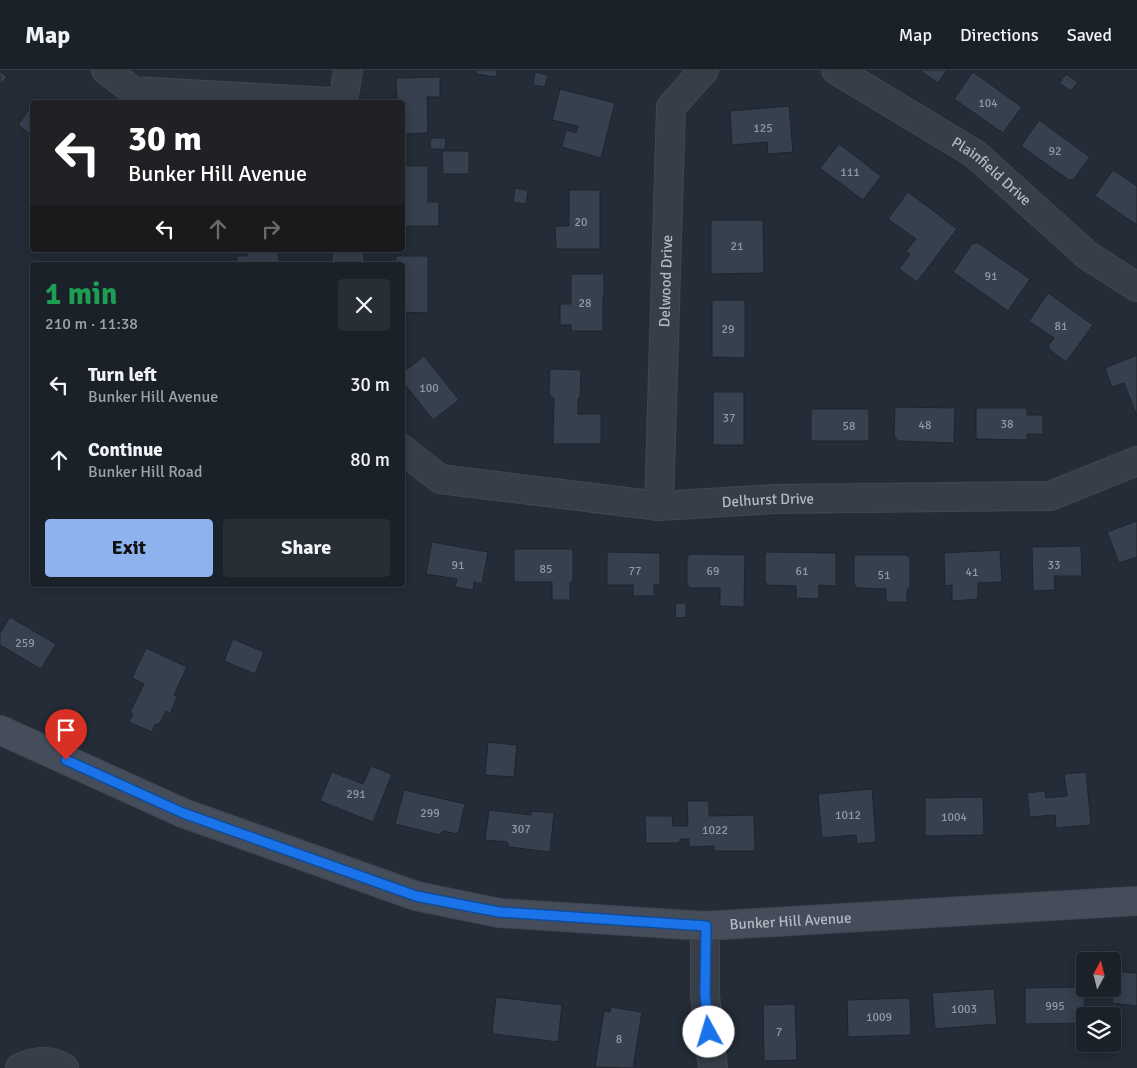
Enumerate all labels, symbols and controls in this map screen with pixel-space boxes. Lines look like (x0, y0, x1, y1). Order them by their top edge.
text: Map (25, 20, 70, 50)
text: Map (899, 24, 932, 46)
text: Directions (960, 24, 1039, 46)
text: Saved (1067, 24, 1112, 46)
house number: 104 (978, 96, 998, 111)
text: 30 m (128, 117, 202, 160)
icon: left (45, 120, 110, 185)
house number: 125 (753, 121, 773, 136)
street label: Plainfield Drive (948, 133, 1035, 209)
house number: 92 (1049, 144, 1061, 159)
text: Bunker Hill Avenue (128, 160, 307, 187)
house number: 111 (840, 165, 860, 180)
icon: left (151, 215, 179, 243)
icon: ahead (204, 215, 232, 243)
icon: right (257, 215, 285, 243)
house number: 20 (575, 215, 587, 230)
street label: Delwood Drive (655, 235, 676, 328)
house number: 21 (731, 239, 743, 254)
house number: 91 (985, 269, 997, 284)
text: 1 min (45, 276, 117, 313)
button: close (338, 279, 390, 331)
house number: 28 (579, 296, 591, 311)
text: 210 m · 11:38 (45, 314, 138, 334)
house number: 81 (1055, 319, 1067, 334)
house number: 29 (722, 322, 734, 337)
text: Turn left (88, 363, 157, 387)
icon: left (45, 371, 73, 399)
text: 30 m (350, 373, 390, 397)
house number: 100 (419, 381, 439, 396)
text: Bunker Hill Avenue (88, 387, 218, 407)
house number: 37 (723, 411, 735, 426)
house number: 38 (1001, 417, 1013, 432)
house number: 48 (919, 418, 931, 433)
house number: 58 (843, 419, 855, 434)
text: Continue (88, 438, 163, 462)
icon: ahead (45, 446, 73, 474)
text: 80 m (350, 448, 390, 472)
text: Bunker Hill Road (88, 462, 202, 482)
street label: Delhurst Drive (721, 490, 814, 511)
button: Exit (45, 519, 213, 577)
button: Share (223, 519, 390, 577)
house number: 91 (452, 558, 464, 573)
house number: 33 (1048, 558, 1060, 573)
house number: 85 (540, 562, 552, 577)
house number: 77 (629, 564, 641, 579)
house number: 69 (707, 564, 719, 579)
house number: 61 (796, 564, 808, 579)
house number: 41 (966, 565, 978, 580)
house number: 51 (878, 568, 890, 583)
house number: 259 (15, 636, 35, 651)
pin (45, 709, 87, 760)
icon: arrive (52, 716, 80, 744)
house number: 291 (346, 787, 366, 802)
house number: 299 (420, 806, 440, 821)
house number: 1012 (835, 808, 861, 823)
house number: 1004 (941, 810, 967, 825)
house number: 307 (511, 822, 531, 837)
house number: 1022 (702, 823, 728, 838)
street label: Bunker Hill Avenue (729, 909, 852, 934)
north arrow (1076, 952, 1121, 998)
map controls (1076, 952, 1121, 1052)
house number: 995 (1045, 999, 1065, 1014)
house number: 1003 (951, 1002, 977, 1017)
position arrow (682, 1005, 734, 1057)
button: layers (1076, 1007, 1121, 1052)
house number: 1009 (866, 1010, 892, 1025)
house number: 7 (776, 1025, 782, 1040)
house number: 8 (616, 1032, 622, 1047)

